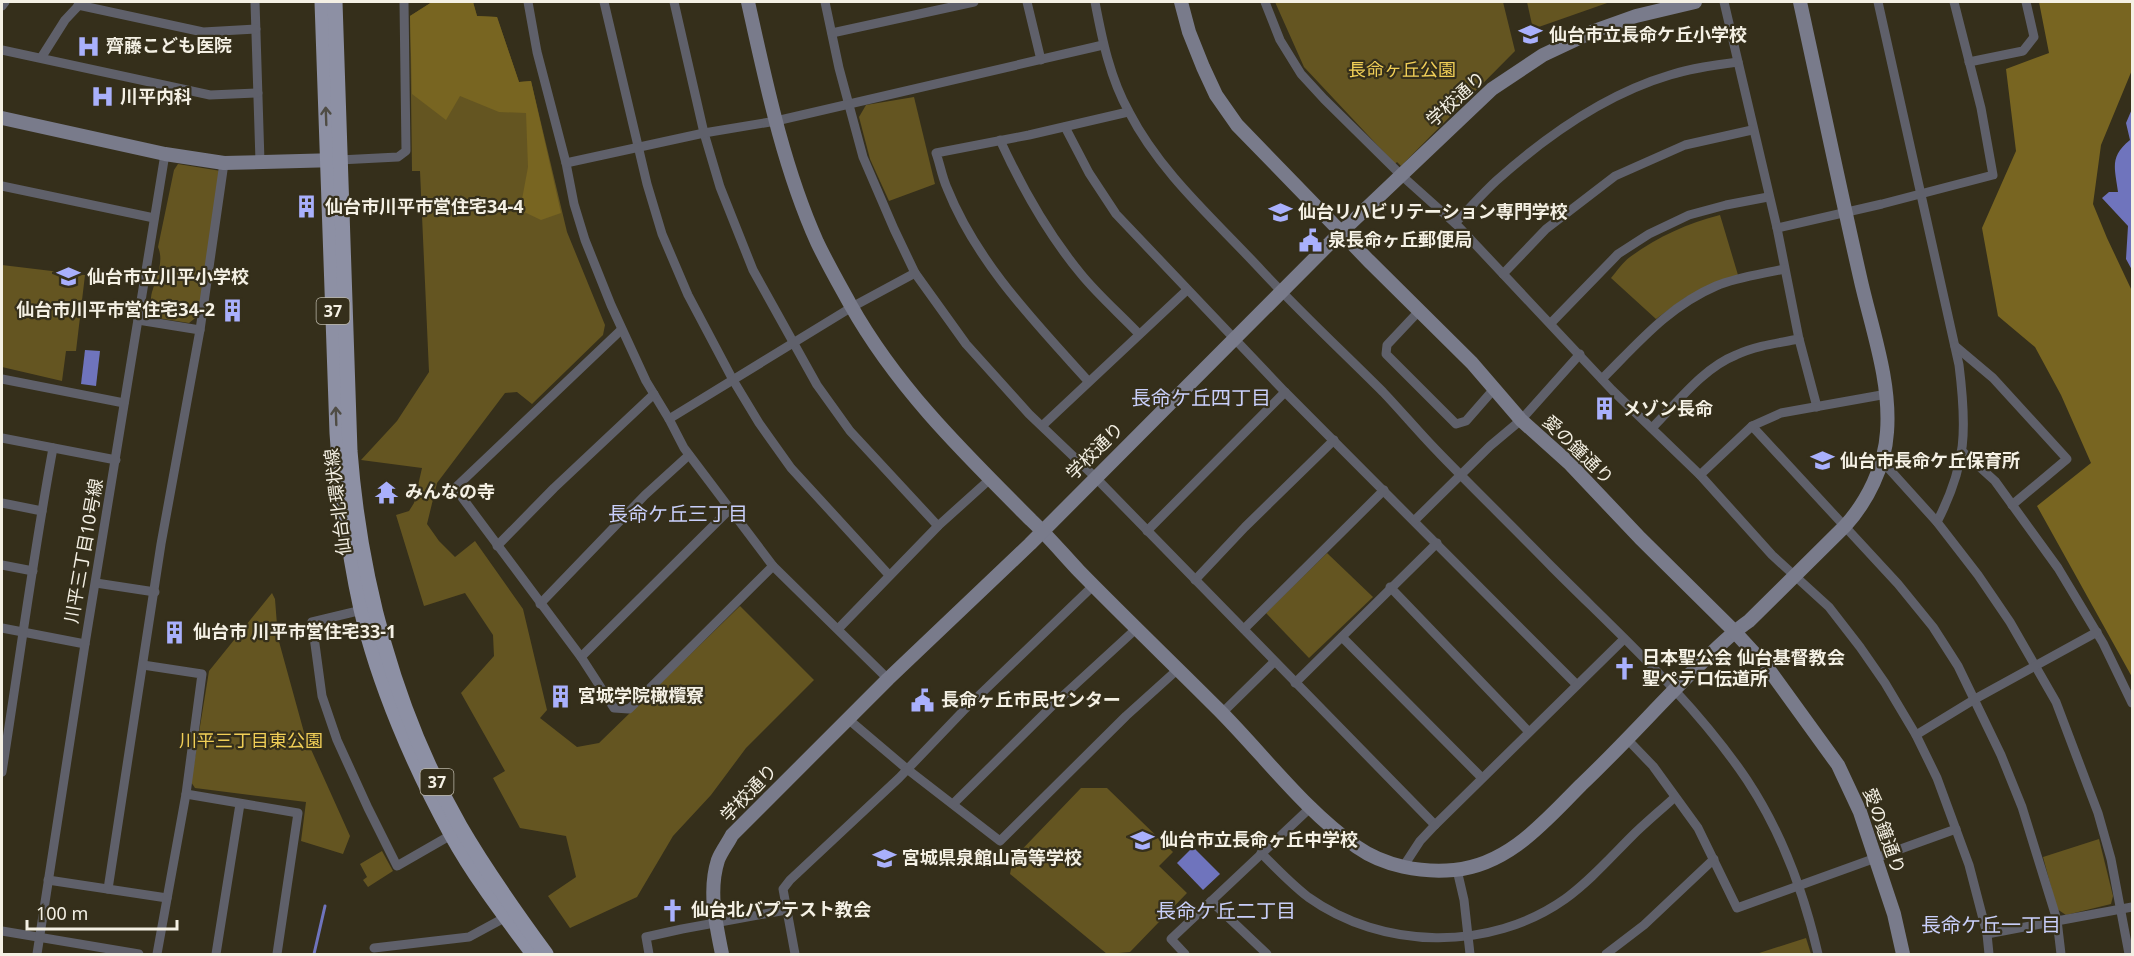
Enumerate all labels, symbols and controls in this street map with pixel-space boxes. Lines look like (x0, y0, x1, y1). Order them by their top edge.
school or university icon: 仙台市立長命ケ丘小学校 (1518, 22, 1544, 48)
place label: 仙台市立長命ケ丘小学校 (1549, 22, 1747, 46)
hospital icon: 齊藤こども医院 (75, 33, 101, 59)
place label: 齊藤こども医院 (106, 33, 232, 57)
park label: 長命ヶ丘公園 (1348, 57, 1456, 81)
street label: 学校通り (1421, 65, 1490, 131)
hospital icon: 川平内科 (89, 84, 115, 110)
place label: 川平内科 (120, 84, 192, 108)
one-way arrow (320, 107, 332, 127)
building icon: 仙台市川平市営住宅34-4 (294, 194, 320, 220)
place label: 仙台市川平市営住宅34-4 (325, 194, 524, 218)
school or university icon: 仙台リハビリテーション専門学校 (1267, 199, 1293, 225)
place label: 仙台リハビリテーション専門学校 (1298, 199, 1568, 223)
public building icon: 泉長命ヶ丘郵便局 (1297, 227, 1323, 253)
place label: 泉長命ヶ丘郵便局 (1328, 227, 1472, 251)
school or university icon: 仙台市立川平小学校 (56, 264, 82, 290)
place label: 仙台市立川平小学校 (87, 264, 249, 288)
place label: 仙台市川平市営住宅34-2 (16, 297, 215, 321)
building icon: 仙台市川平市営住宅34-2 (220, 297, 246, 323)
road number: 37 (316, 298, 350, 324)
district label: 長命ケ丘四丁目 (1131, 384, 1271, 411)
building icon: メゾン長命 (1592, 396, 1618, 422)
place label: メゾン長命 (1623, 396, 1713, 420)
one-way arrow (331, 406, 342, 426)
street label: 愛の鐘通り (1538, 409, 1619, 489)
street label: 学校通り (1060, 416, 1128, 484)
street label: 仙台北環状線 (319, 447, 355, 557)
school or university icon: 仙台市長命ケ丘保育所 (1809, 448, 1835, 474)
place label: 仙台市長命ケ丘保育所 (1840, 448, 2020, 472)
street label: 川平三丁目10号線 (58, 477, 108, 625)
temple icon: みんなの寺 (374, 479, 400, 505)
place label: みんなの寺 (405, 479, 495, 503)
district label: 長命ケ丘三丁目 (608, 500, 748, 527)
building icon: 仙台市 川平市営住宅33-1 (162, 619, 188, 645)
place label: 仙台市 川平市営住宅33-1 (193, 619, 396, 643)
place label: 日本聖公会 仙台基督教会 聖ペテロ伝道所 (1642, 645, 1845, 690)
church icon: 日本聖公会 仙台基督教会 聖ペテロ伝道所 (1611, 655, 1637, 681)
building icon: 宮城学院橄欖寮 (547, 683, 573, 709)
place label: 宮城学院橄欖寮 (578, 683, 704, 707)
public building icon: 長命ヶ丘市民センター (910, 687, 936, 713)
place label: 長命ヶ丘市民センター (941, 687, 1121, 711)
park label: 川平三丁目東公園 (179, 728, 323, 752)
street label: 学校通り (715, 758, 782, 827)
road number: 37 (420, 769, 454, 795)
street label: 愛の鐘通り (1858, 784, 1912, 877)
school or university icon: 仙台市立長命ヶ丘中学校 (1129, 827, 1155, 853)
place label: 仙台市立長命ヶ丘中学校 (1160, 827, 1358, 851)
school or university icon: 宮城県泉館山高等学校 (871, 845, 897, 871)
place label: 宮城県泉館山高等学校 (902, 845, 1082, 869)
scale bar (27, 893, 177, 931)
church icon: 仙台北バプテスト教会 (660, 897, 686, 923)
place label: 仙台北バプテスト教会 (691, 897, 871, 921)
district label: 長命ケ丘二丁目 (1156, 897, 1296, 924)
text: 100 m (36, 901, 88, 925)
district label: 長命ケ丘一丁目 (1921, 911, 2061, 938)

